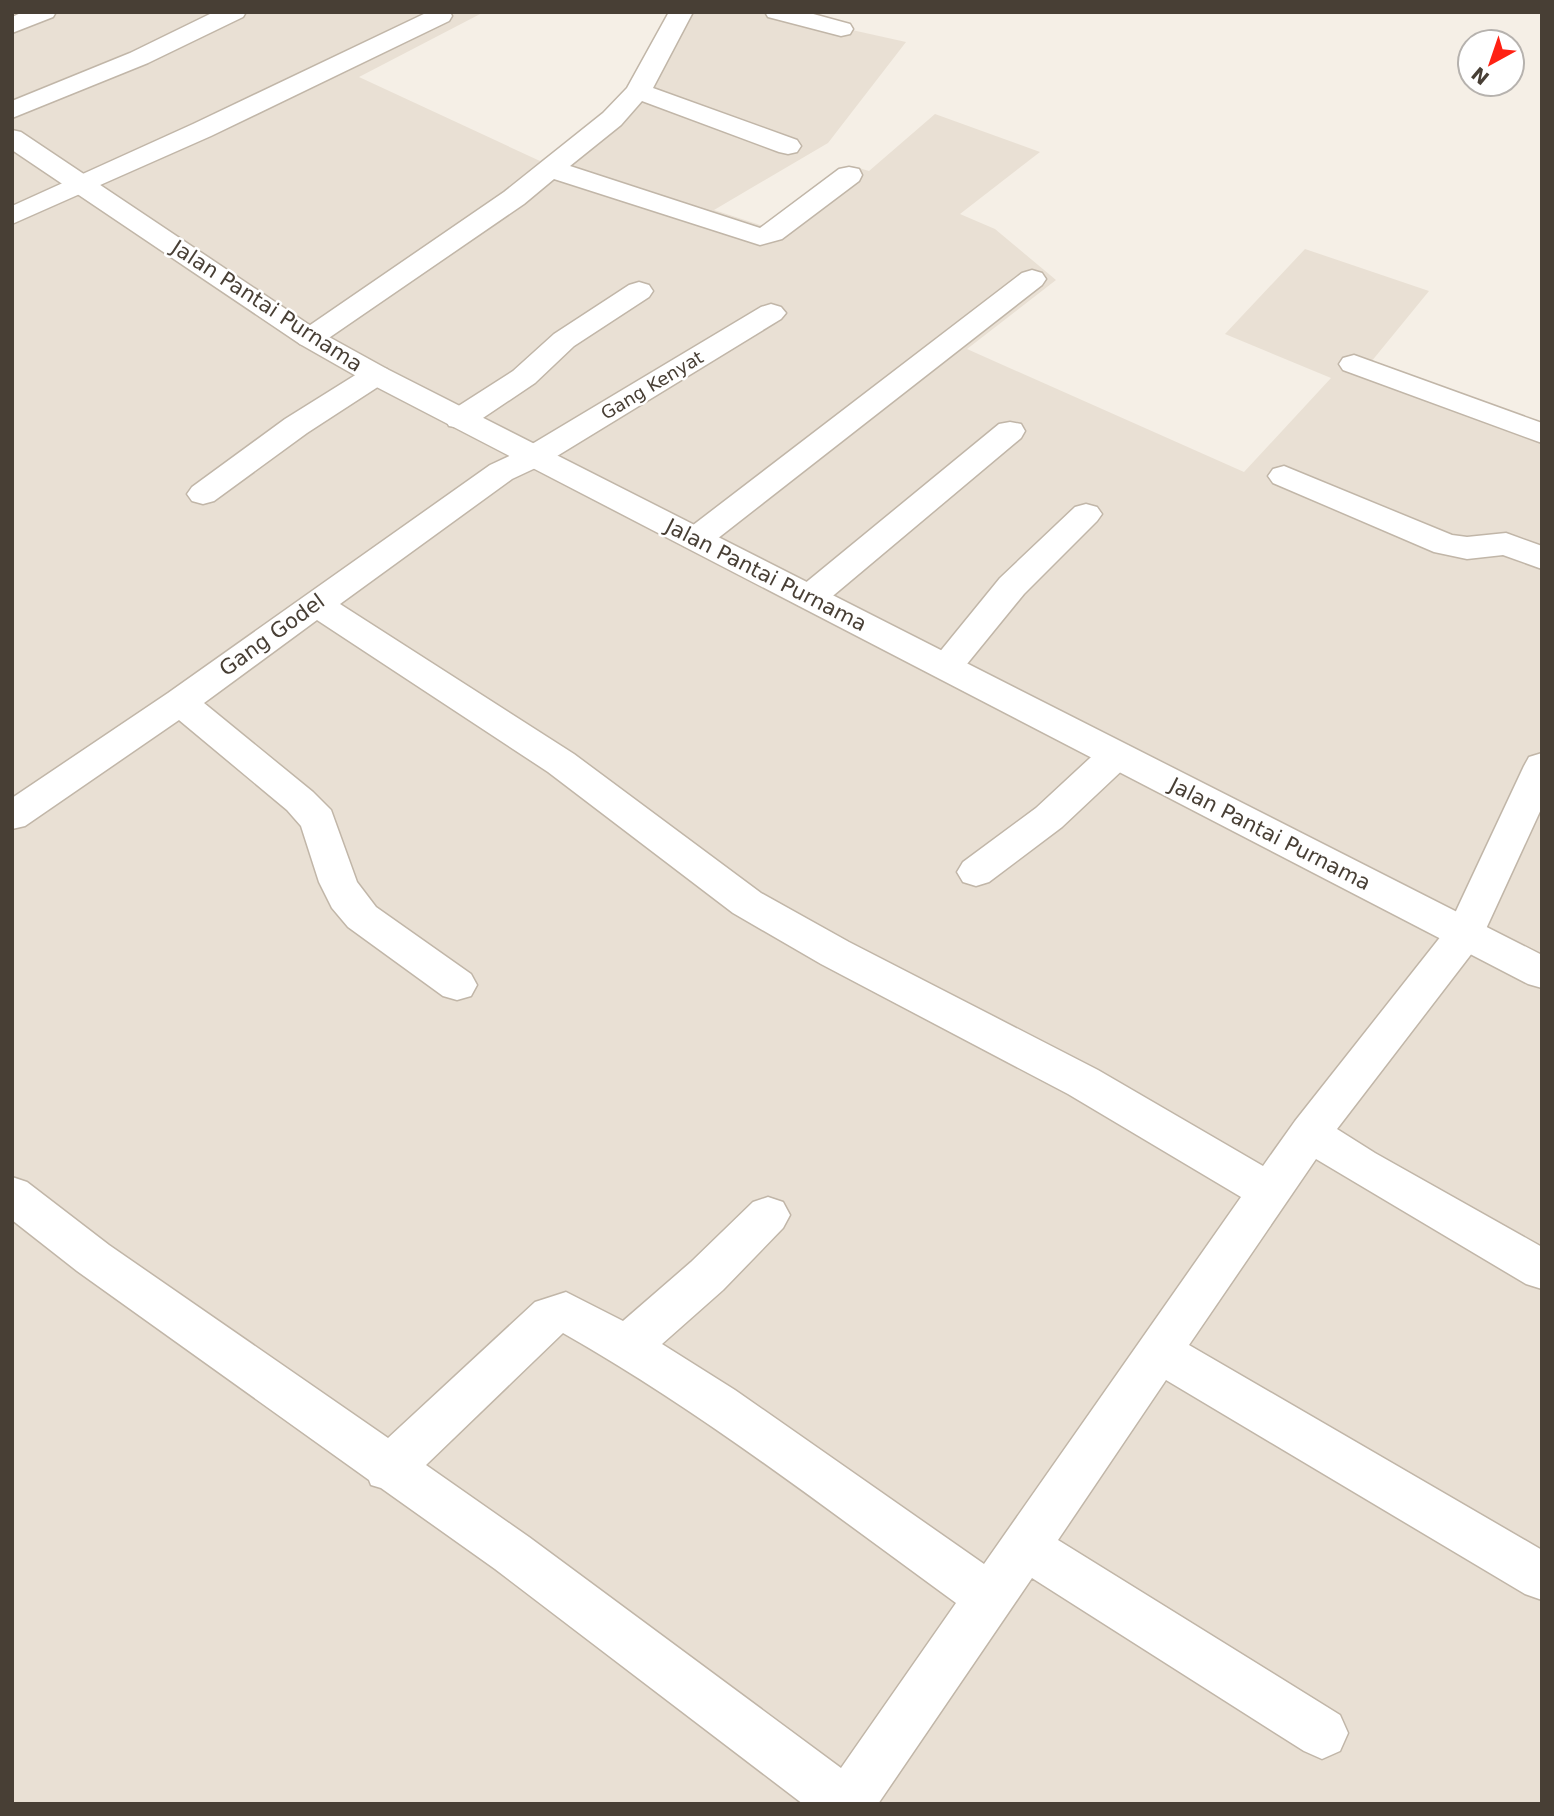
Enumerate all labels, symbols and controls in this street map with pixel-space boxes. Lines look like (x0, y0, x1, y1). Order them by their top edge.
north arrow (1456, 28, 1526, 98)
text: N (1467, 62, 1493, 90)
street label: Jalan Pantai Purnama (165, 234, 367, 377)
street label: Gang Kenyat (597, 346, 707, 424)
street label: Jalan Pantai Purnama (660, 513, 871, 636)
street label: Gang Godel (215, 589, 329, 681)
street label: Jalan Pantai Purnama (1164, 772, 1375, 895)

